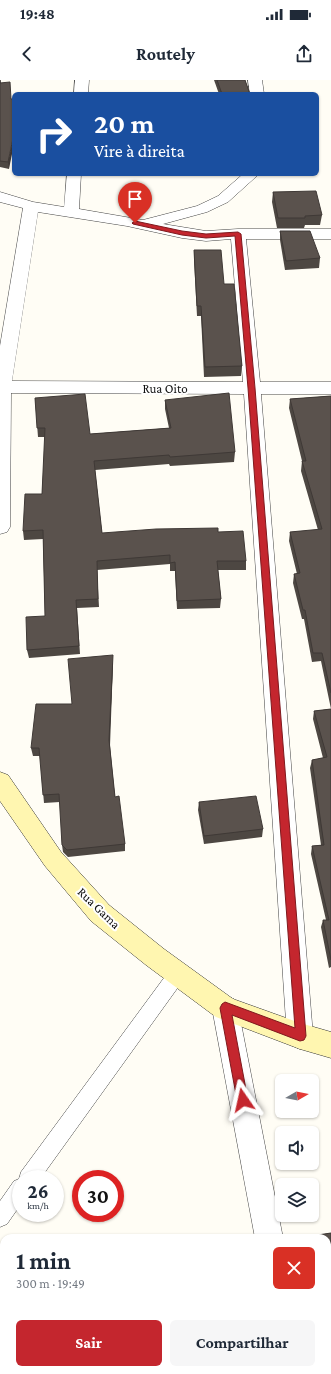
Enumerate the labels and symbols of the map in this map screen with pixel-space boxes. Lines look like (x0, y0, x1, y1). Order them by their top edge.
pin (118, 182, 152, 223)
street label: Rua Oito (142, 381, 188, 396)
street label: Rua Gama (75, 884, 123, 932)
north arrow (275, 1074, 319, 1118)
position arrow (222, 1079, 264, 1121)
speed limit sign: 30 (72, 1170, 124, 1222)

